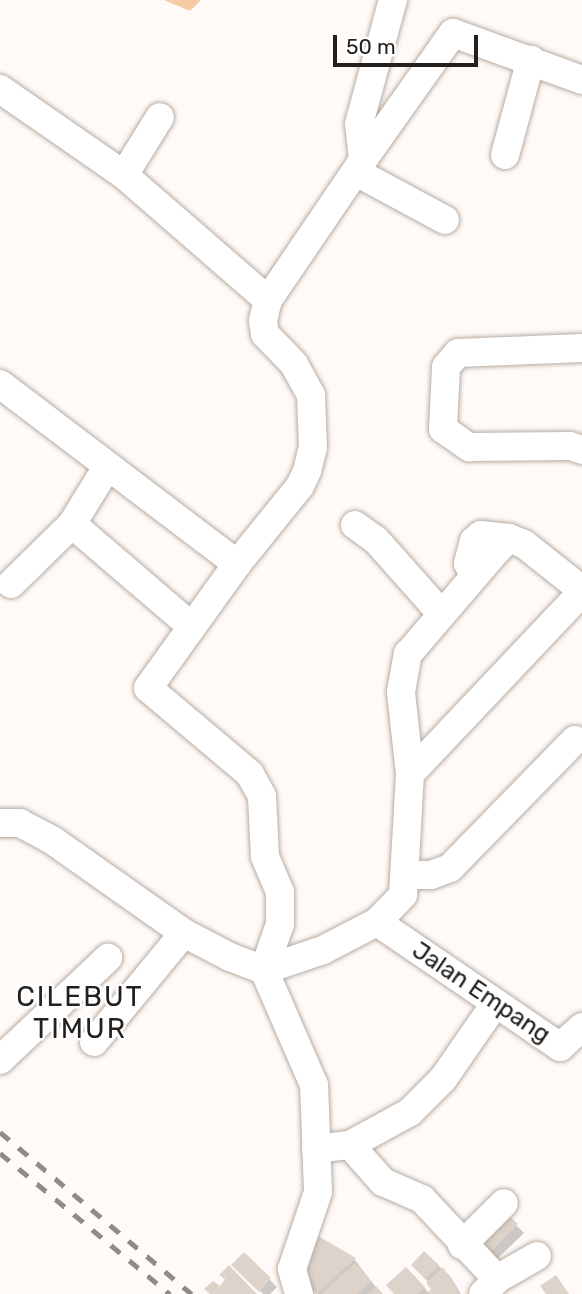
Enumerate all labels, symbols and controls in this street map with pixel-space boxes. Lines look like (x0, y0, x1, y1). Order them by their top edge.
scale bar (337, 21, 482, 65)
text: 50 m (346, 34, 396, 59)
street label: Jalan Empang (407, 936, 555, 1050)
district label: CILEBUT TIMUR (17, 980, 143, 1046)

